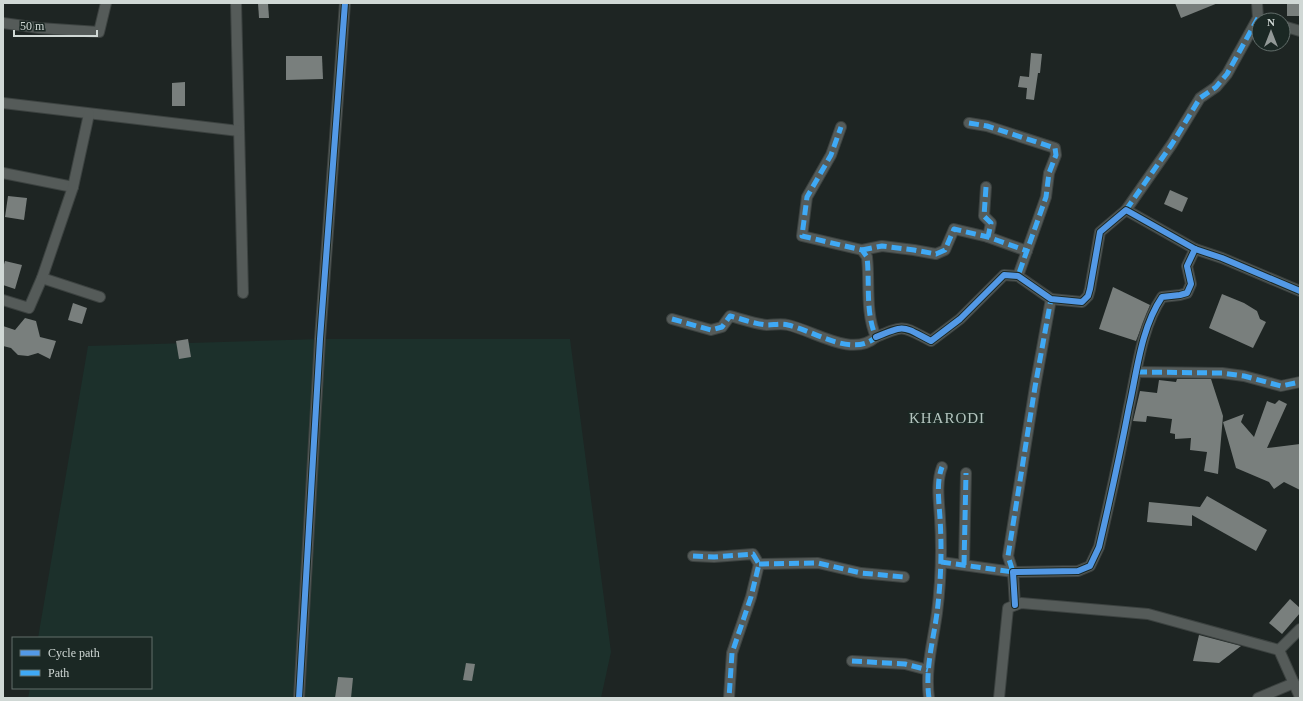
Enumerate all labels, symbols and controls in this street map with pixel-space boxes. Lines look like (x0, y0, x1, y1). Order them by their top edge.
scale bar (14, 12, 97, 38)
north arrow (1251, 12, 1291, 52)
text: N (1267, 16, 1275, 28)
text: 50 m (20, 19, 45, 33)
district label: KHARODI (909, 410, 985, 426)
legend (12, 637, 152, 689)
text: Cycle path (48, 646, 100, 660)
text: Path (48, 666, 69, 680)

